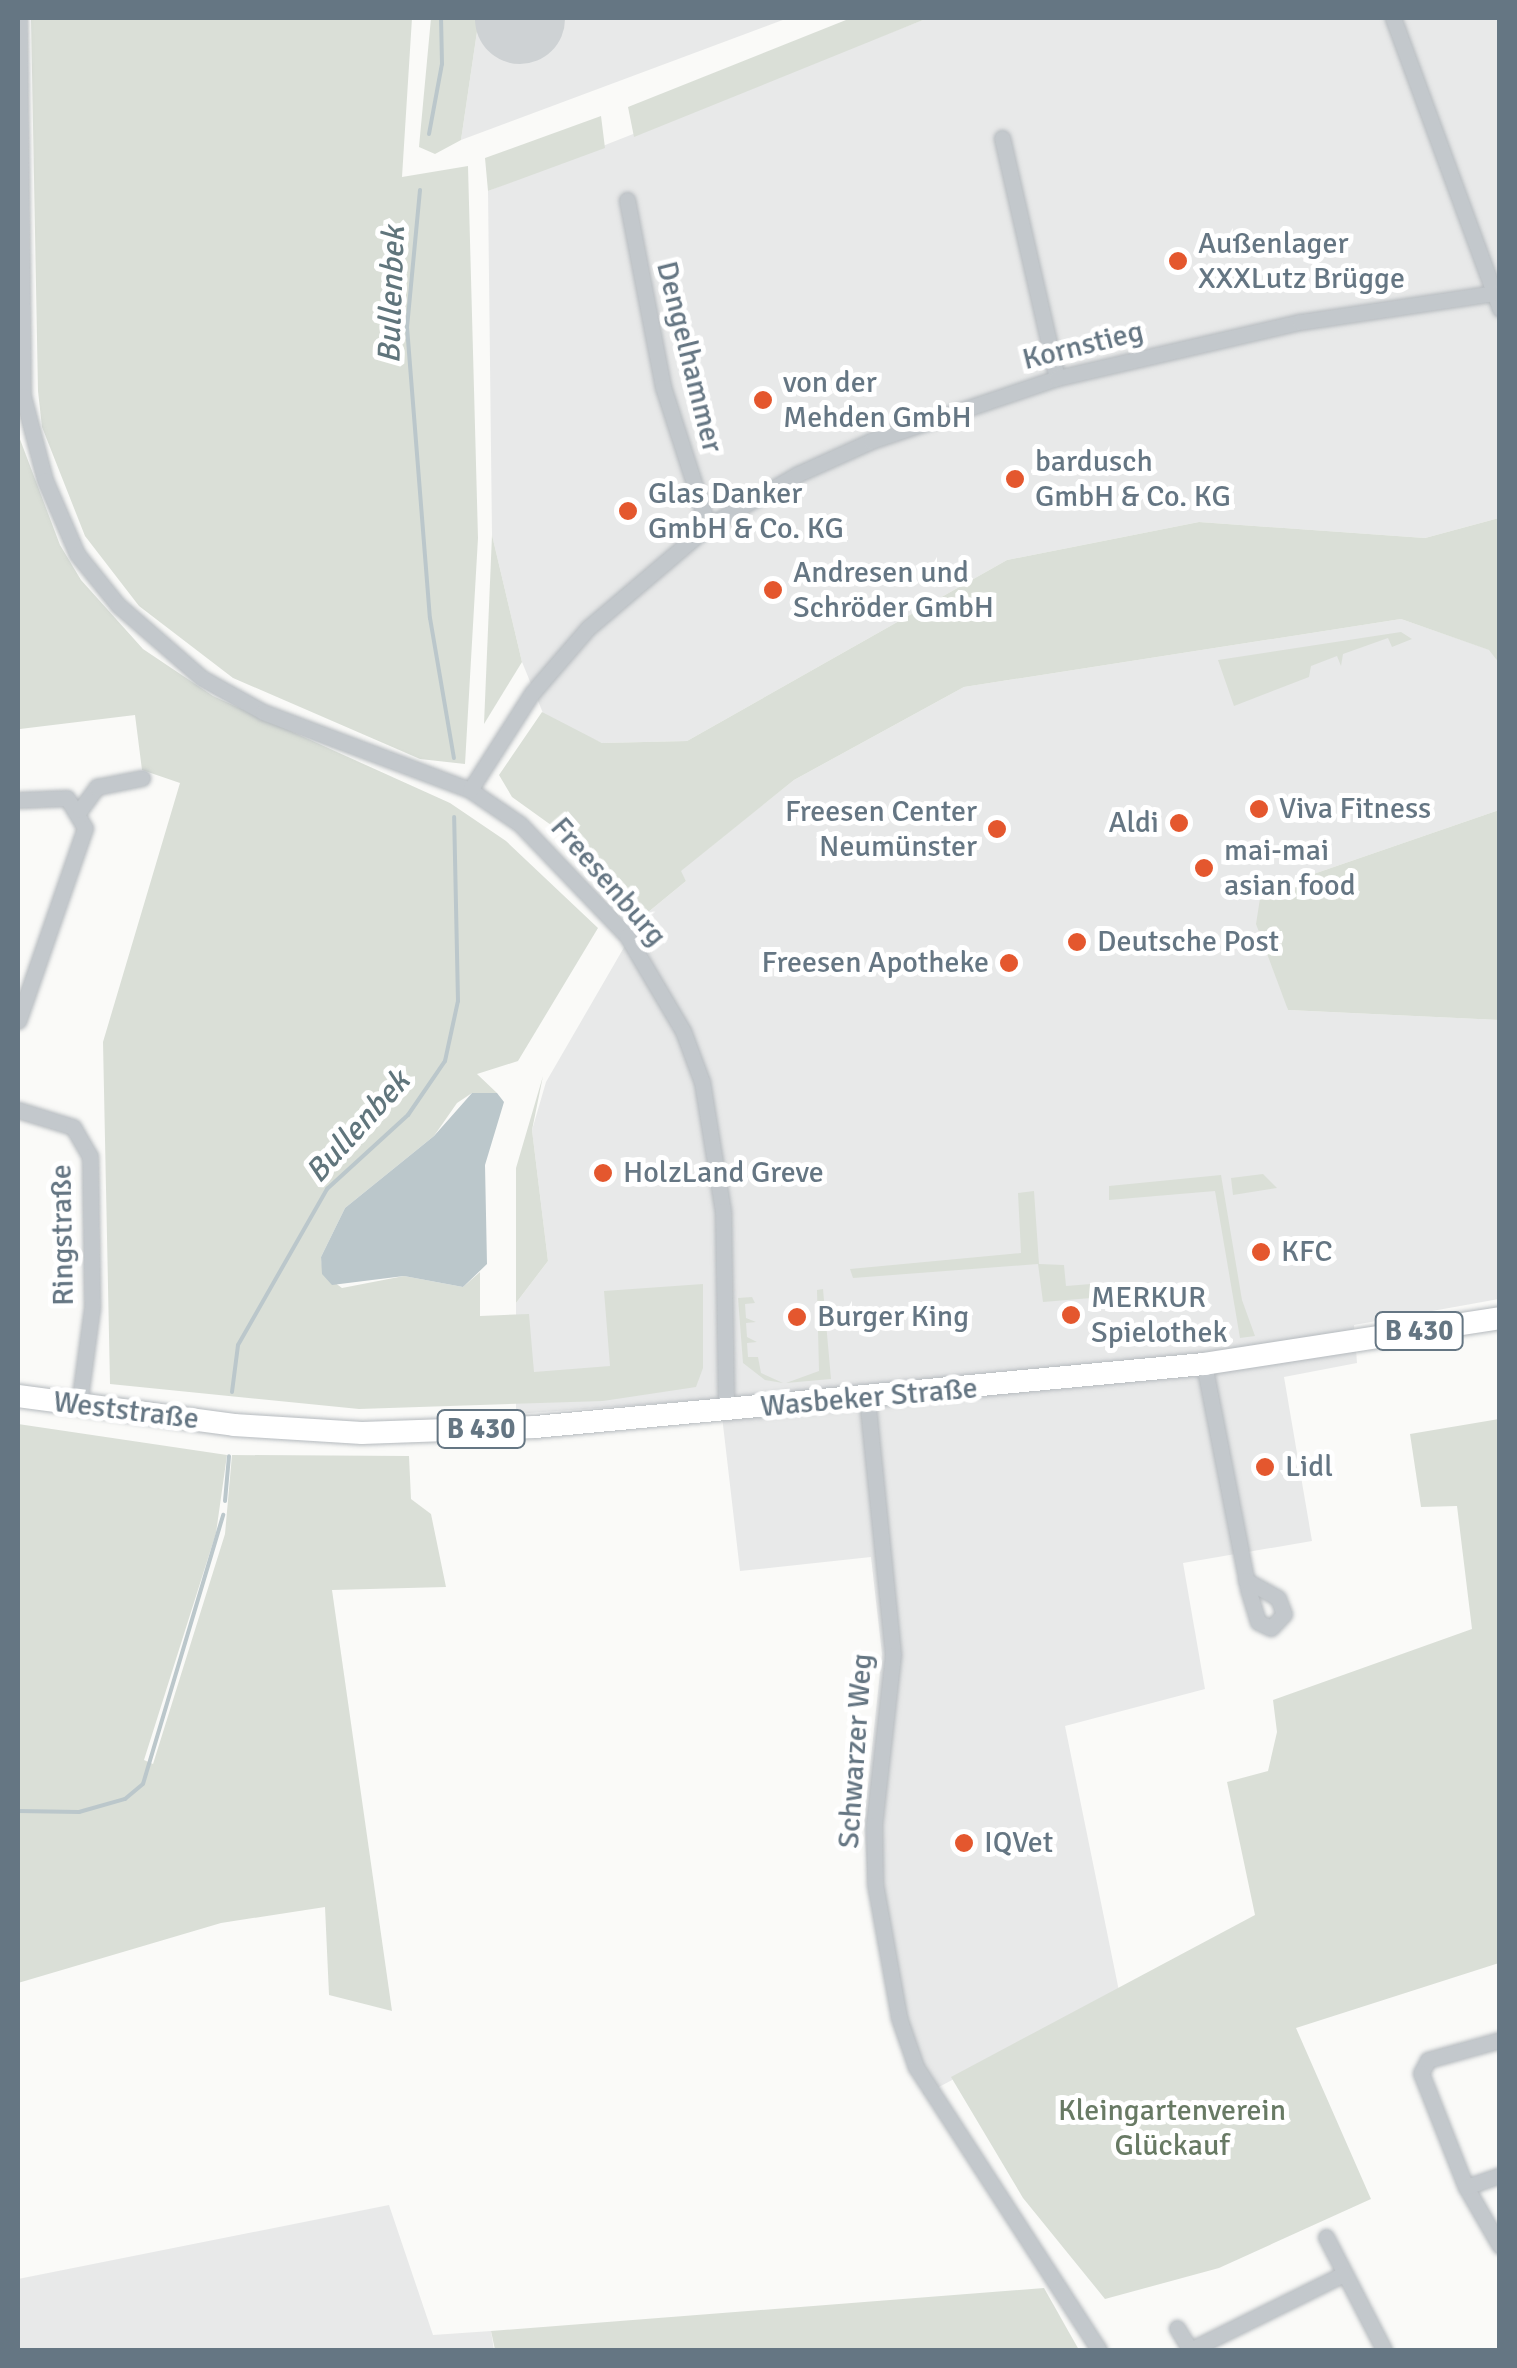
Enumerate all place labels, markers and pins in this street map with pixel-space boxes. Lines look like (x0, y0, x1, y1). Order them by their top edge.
place label: Außenlager XXXLutz Brügge (1198, 226, 1405, 296)
marker: Außenlager XXXLutz Brügge (1167, 250, 1189, 272)
place label: von der Mehden GmbH (783, 365, 972, 436)
marker: von der Mehden GmbH (752, 389, 774, 411)
place label: bardusch GmbH & Co. KG (1035, 444, 1231, 514)
marker: bardusch GmbH & Co. KG (1004, 468, 1026, 490)
place label: Glas Danker GmbH & Co. KG (648, 476, 844, 546)
marker: Glas Danker GmbH & Co. KG (617, 500, 639, 522)
place label: Andresen und Schröder GmbH (793, 555, 994, 626)
marker: Andresen und Schröder GmbH (762, 579, 784, 601)
place label: Viva Fitness (1279, 791, 1431, 827)
place label: Freesen Center Neumünster (785, 794, 977, 864)
marker: Viva Fitness (1248, 798, 1270, 820)
place label: Aldi (1108, 805, 1159, 841)
marker: Aldi (1168, 812, 1190, 834)
marker: Freesen Center Neumünster (986, 818, 1008, 840)
place label: mai-mai asian food (1224, 833, 1356, 904)
marker: mai-mai asian food (1193, 857, 1215, 879)
place label: Deutsche Post (1097, 924, 1279, 960)
marker: Deutsche Post (1066, 931, 1088, 953)
place label: Freesen Apotheke (762, 945, 989, 981)
marker: Freesen Apotheke (998, 952, 1020, 974)
place label: HolzLand Greve (623, 1155, 824, 1191)
marker: HolzLand Greve (592, 1162, 614, 1184)
place label: KFC (1281, 1234, 1333, 1270)
marker: KFC (1250, 1241, 1272, 1263)
place label: MERKUR Spielothek (1091, 1280, 1227, 1350)
place label: Burger King (817, 1299, 969, 1335)
marker: MERKUR Spielothek (1060, 1304, 1082, 1326)
marker: Burger King (786, 1306, 808, 1328)
place label: Lidl (1285, 1449, 1333, 1485)
marker: Lidl (1254, 1456, 1276, 1478)
place label: IQVet (984, 1825, 1053, 1861)
marker: IQVet (953, 1832, 975, 1854)

